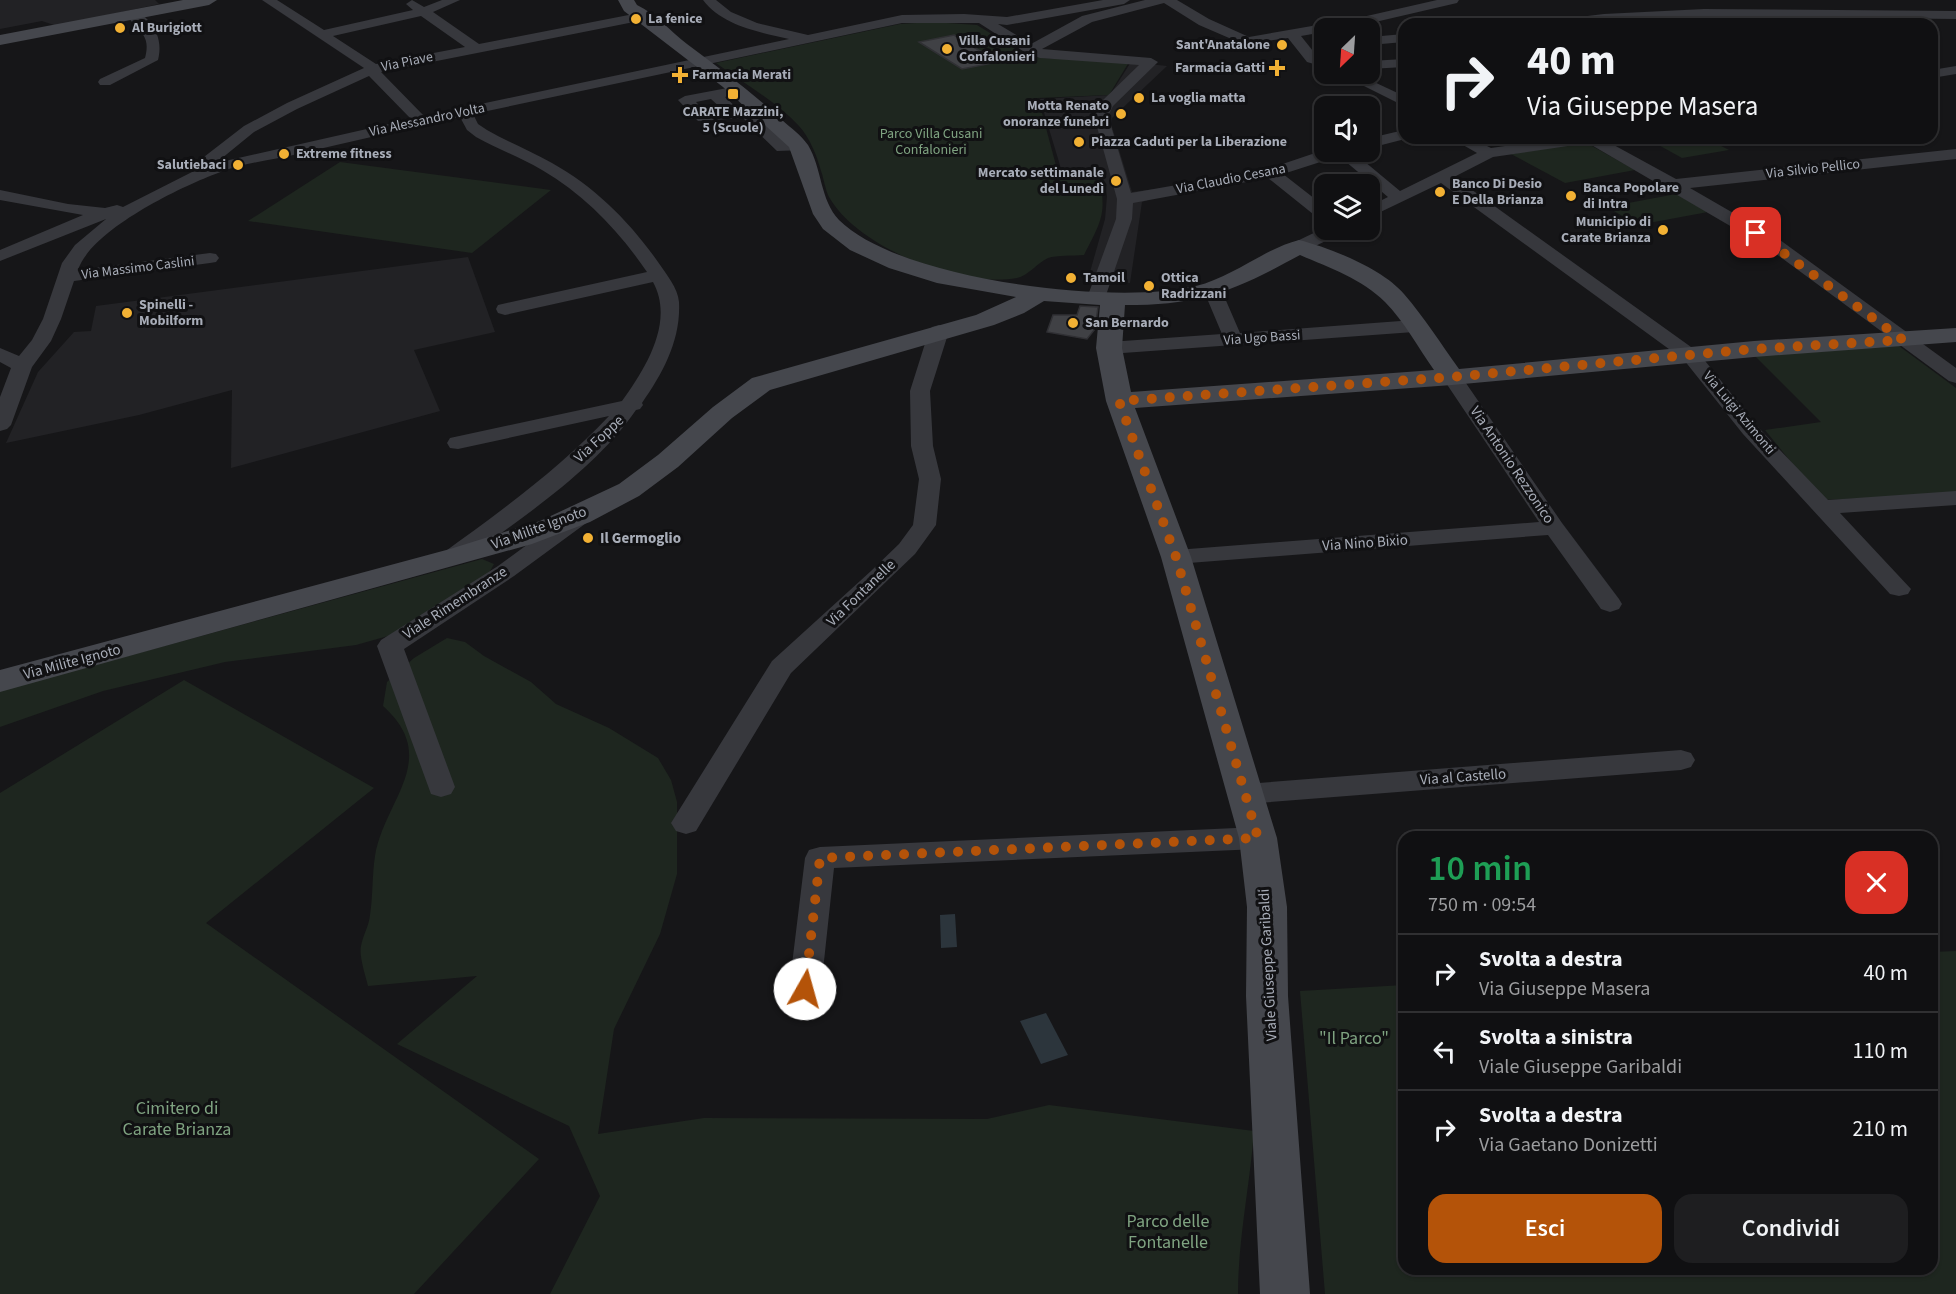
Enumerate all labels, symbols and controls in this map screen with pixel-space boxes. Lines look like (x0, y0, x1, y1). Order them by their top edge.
place label: La fenice (648, 9, 703, 29)
marker: La fenice (629, 12, 643, 26)
place label: Al Burigiott (131, 18, 203, 38)
north arrow (1314, 18, 1380, 84)
map controls (1314, 18, 1380, 240)
marker: Al Burigiott (113, 21, 127, 35)
place label: Villa Cusani Confalonieri (958, 31, 1035, 67)
text: 40 m (1527, 31, 1616, 91)
place label: Sant'Anatalone (1176, 35, 1270, 55)
marker: Sant'Anatalone (1275, 38, 1289, 52)
marker: Villa Cusani Confalonieri (940, 42, 954, 56)
icon: right (1428, 42, 1506, 120)
street label: Via Piave (379, 47, 435, 77)
place label: Farmacia Gatti (1175, 58, 1265, 78)
marker: Farmacia Gatti (1270, 61, 1284, 75)
place label: Farmacia Merati (692, 65, 791, 85)
marker: Farmacia Merati (673, 68, 687, 82)
marker: CARATE Mazzini, 5 (Scuole) (726, 87, 740, 101)
text: Via Giuseppe Masera (1527, 87, 1758, 126)
place label: La voglia matta (1151, 88, 1246, 108)
marker: La voglia matta (1132, 91, 1146, 105)
place label: Motta Renato onoranze funebri (1003, 96, 1109, 132)
button: sound (1314, 96, 1380, 162)
street label: Via Alessandro Volta (367, 98, 487, 142)
place label: CARATE Mazzini, 5 (Scuole) (683, 102, 783, 138)
marker: Motta Renato onoranze funebri (1114, 107, 1128, 121)
park label: Parco Villa Cusani Confalonieri (880, 124, 982, 160)
place label: Piazza Caduti per la Liberazione (1091, 132, 1287, 152)
marker: Piazza Caduti per la Liberazione (1072, 135, 1086, 149)
place label: Extreme fitness (296, 144, 392, 164)
marker: Extreme fitness (277, 147, 291, 161)
street label: Via Silvio Pellico (1765, 154, 1861, 184)
place label: Salutiebaci (157, 155, 226, 175)
marker: Salutiebaci (231, 158, 245, 172)
street label: Via Claudio Cesana (1175, 159, 1287, 199)
place label: Mercato settimanale del Lunedì (978, 163, 1104, 199)
marker: Mercato settimanale del Lunedì (1109, 174, 1123, 188)
button: layers (1314, 174, 1380, 240)
place label: Banco Di Desio E Della Brianza (1452, 174, 1544, 210)
place label: Banca Popolare di Intra (1583, 178, 1679, 214)
marker: Banco Di Desio E Della Brianza (1433, 185, 1447, 199)
marker: Banca Popolare di Intra (1564, 189, 1578, 203)
pin (1730, 207, 1781, 258)
place label: Municipio di Carate Brianza (1561, 212, 1651, 248)
icon: arrive (1739, 216, 1772, 249)
marker: Municipio di Carate Brianza (1656, 223, 1670, 237)
street label: Via Massimo Caslini (80, 251, 196, 285)
place label: Tamoil (1083, 268, 1125, 288)
place label: Ottica Radrizzani (1161, 268, 1226, 304)
marker: Tamoil (1064, 271, 1078, 285)
marker: Ottica Radrizzani (1142, 279, 1156, 293)
place label: Spinelli - Mobilform (139, 295, 203, 331)
marker: Spinelli - Mobilform (120, 306, 134, 320)
place label: San Bernardo (1085, 313, 1169, 333)
marker: San Bernardo (1066, 316, 1080, 330)
street label: Via Ugo Bassi (1223, 325, 1301, 351)
street label: Via Luigi Azimonti (1698, 367, 1780, 459)
street label: Via Antonio Rezzonico (1465, 402, 1559, 528)
street label: Via Foppe (569, 410, 629, 468)
street label: Via Milite Ignoto (488, 501, 590, 555)
place label: Il Germoglio (600, 528, 681, 549)
street label: Via Nino Bixio (1322, 530, 1408, 556)
marker: Il Germoglio (581, 531, 595, 545)
street label: Via Fontanelle (822, 555, 900, 631)
street label: Viale Rimembranze (399, 561, 511, 645)
street label: Via Milite Ignoto (21, 639, 123, 685)
street label: Via al Castello (1419, 764, 1507, 790)
text: 10 min (1428, 843, 1532, 894)
button: close (1845, 851, 1908, 914)
street label: Viale Giuseppe Garibaldi (1254, 888, 1282, 1042)
text: 750 m · 09:54 (1428, 891, 1536, 919)
text: Svolta a destra (1479, 943, 1623, 975)
position arrow (773, 957, 837, 1021)
icon: right (1428, 957, 1461, 990)
text: 40 m (1863, 957, 1908, 989)
text: Via Giuseppe Masera (1479, 975, 1650, 1003)
text: Svolta a sinistra (1479, 1021, 1633, 1053)
park label: "Il Parco" (1319, 1026, 1389, 1051)
icon: left (1428, 1035, 1461, 1068)
text: 110 m (1853, 1035, 1908, 1067)
text: Viale Giuseppe Garibaldi (1479, 1053, 1682, 1081)
park label: Cimitero di Carate Brianza (123, 1096, 231, 1142)
text: Svolta a destra (1479, 1099, 1623, 1131)
icon: right (1428, 1113, 1461, 1146)
text: 210 m (1853, 1113, 1908, 1145)
text: Via Gaetano Donizetti (1479, 1131, 1658, 1159)
button: Esci (1428, 1194, 1662, 1263)
button: Condividi (1674, 1194, 1908, 1263)
park label: Parco delle Fontanelle (1127, 1209, 1209, 1255)

